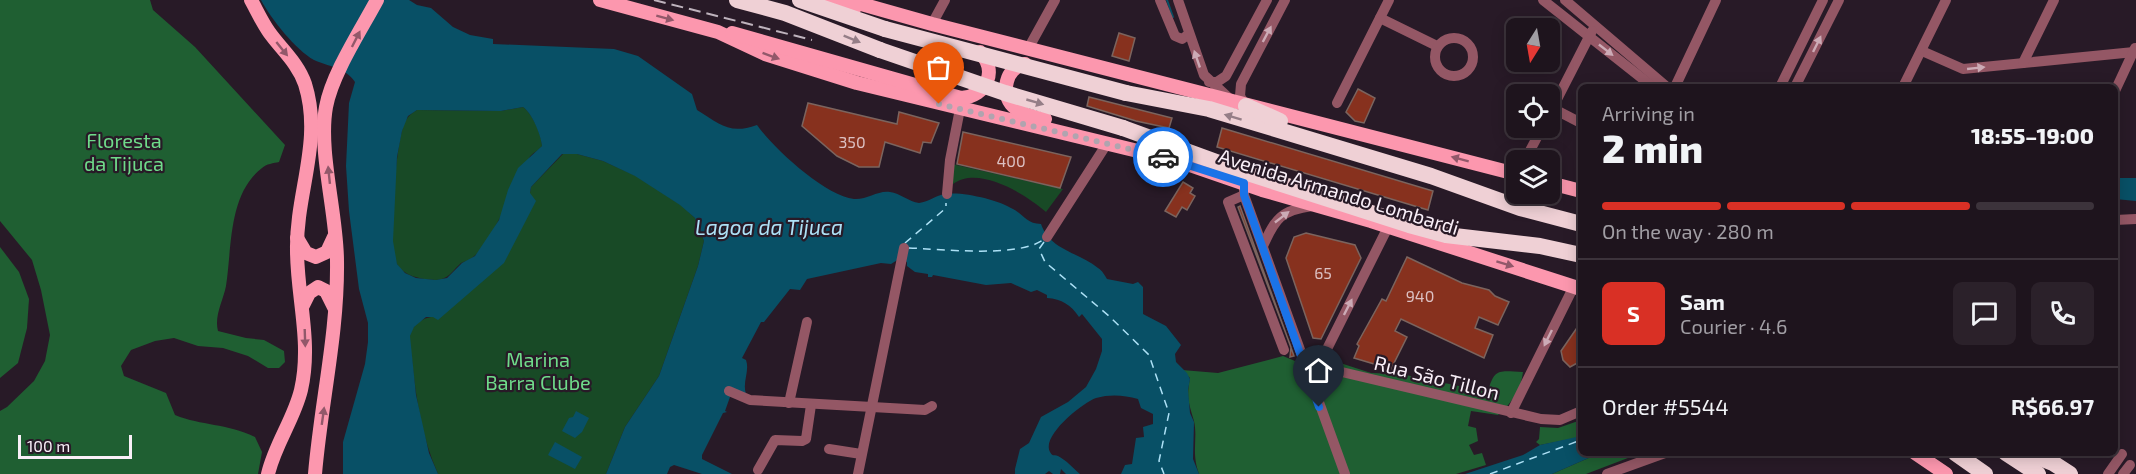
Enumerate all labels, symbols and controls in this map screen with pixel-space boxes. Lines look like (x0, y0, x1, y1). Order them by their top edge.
one-way arrow (656, 14, 674, 23)
north arrow (1506, 18, 1560, 72)
map controls (1506, 18, 1560, 204)
one-way arrow (1262, 25, 1272, 42)
one-way arrow (351, 31, 361, 48)
one-way arrow (843, 35, 861, 44)
one-way arrow (1812, 35, 1822, 52)
one-way arrow (276, 41, 289, 57)
pin (913, 42, 964, 104)
one-way arrow (1598, 43, 1613, 55)
one-way arrow (1191, 49, 1201, 67)
one-way arrow (763, 51, 781, 61)
icon: bag (922, 51, 955, 84)
one-way arrow (1967, 63, 1986, 73)
button: locate (1506, 84, 1560, 138)
one-way arrow (1026, 98, 1044, 107)
text: Arriving in (1602, 101, 1695, 125)
one-way arrow (1224, 112, 1242, 121)
text: 18:55–19:00 (1971, 122, 2094, 148)
text: 2 min (1602, 124, 1703, 171)
courier (1133, 127, 1193, 187)
park label: Floresta da Tijuca (84, 128, 164, 175)
house number: 350 (838, 132, 866, 151)
icon: car (1147, 141, 1180, 174)
street label: Avenida Armando Lombardi (1216, 143, 1462, 239)
button: layers (1506, 150, 1560, 204)
house number: 400 (996, 151, 1026, 170)
one-way arrow (1451, 154, 1469, 163)
one-way arrow (324, 165, 334, 184)
one-way arrow (1274, 211, 1290, 224)
water label: Lagoa da Tijuca (695, 214, 843, 240)
text: On the way · 280 m (1602, 219, 1774, 243)
one-way arrow (1496, 260, 1514, 269)
house number: 65 (1314, 263, 1332, 282)
button: chat (1953, 282, 2016, 345)
button: phone (2031, 282, 2094, 345)
house number: 940 (1406, 286, 1434, 305)
text: Sam (1680, 288, 1725, 314)
one-way arrow (1343, 298, 1353, 315)
text: S (1627, 300, 1640, 326)
text: Courier · 4.6 (1680, 314, 1787, 338)
one-way arrow (301, 329, 310, 348)
one-way arrow (1543, 330, 1553, 347)
pin (1293, 345, 1344, 407)
park label: Marina Barra Clube (485, 347, 591, 394)
street label: Rua São Tillon (1372, 350, 1502, 404)
icon: home (1302, 354, 1335, 387)
text: Order #5544 (1602, 393, 1729, 419)
text: R$66.97 (2011, 393, 2094, 419)
one-way arrow (318, 406, 327, 425)
scale bar (18, 432, 132, 460)
text: 100 m (27, 436, 70, 455)

